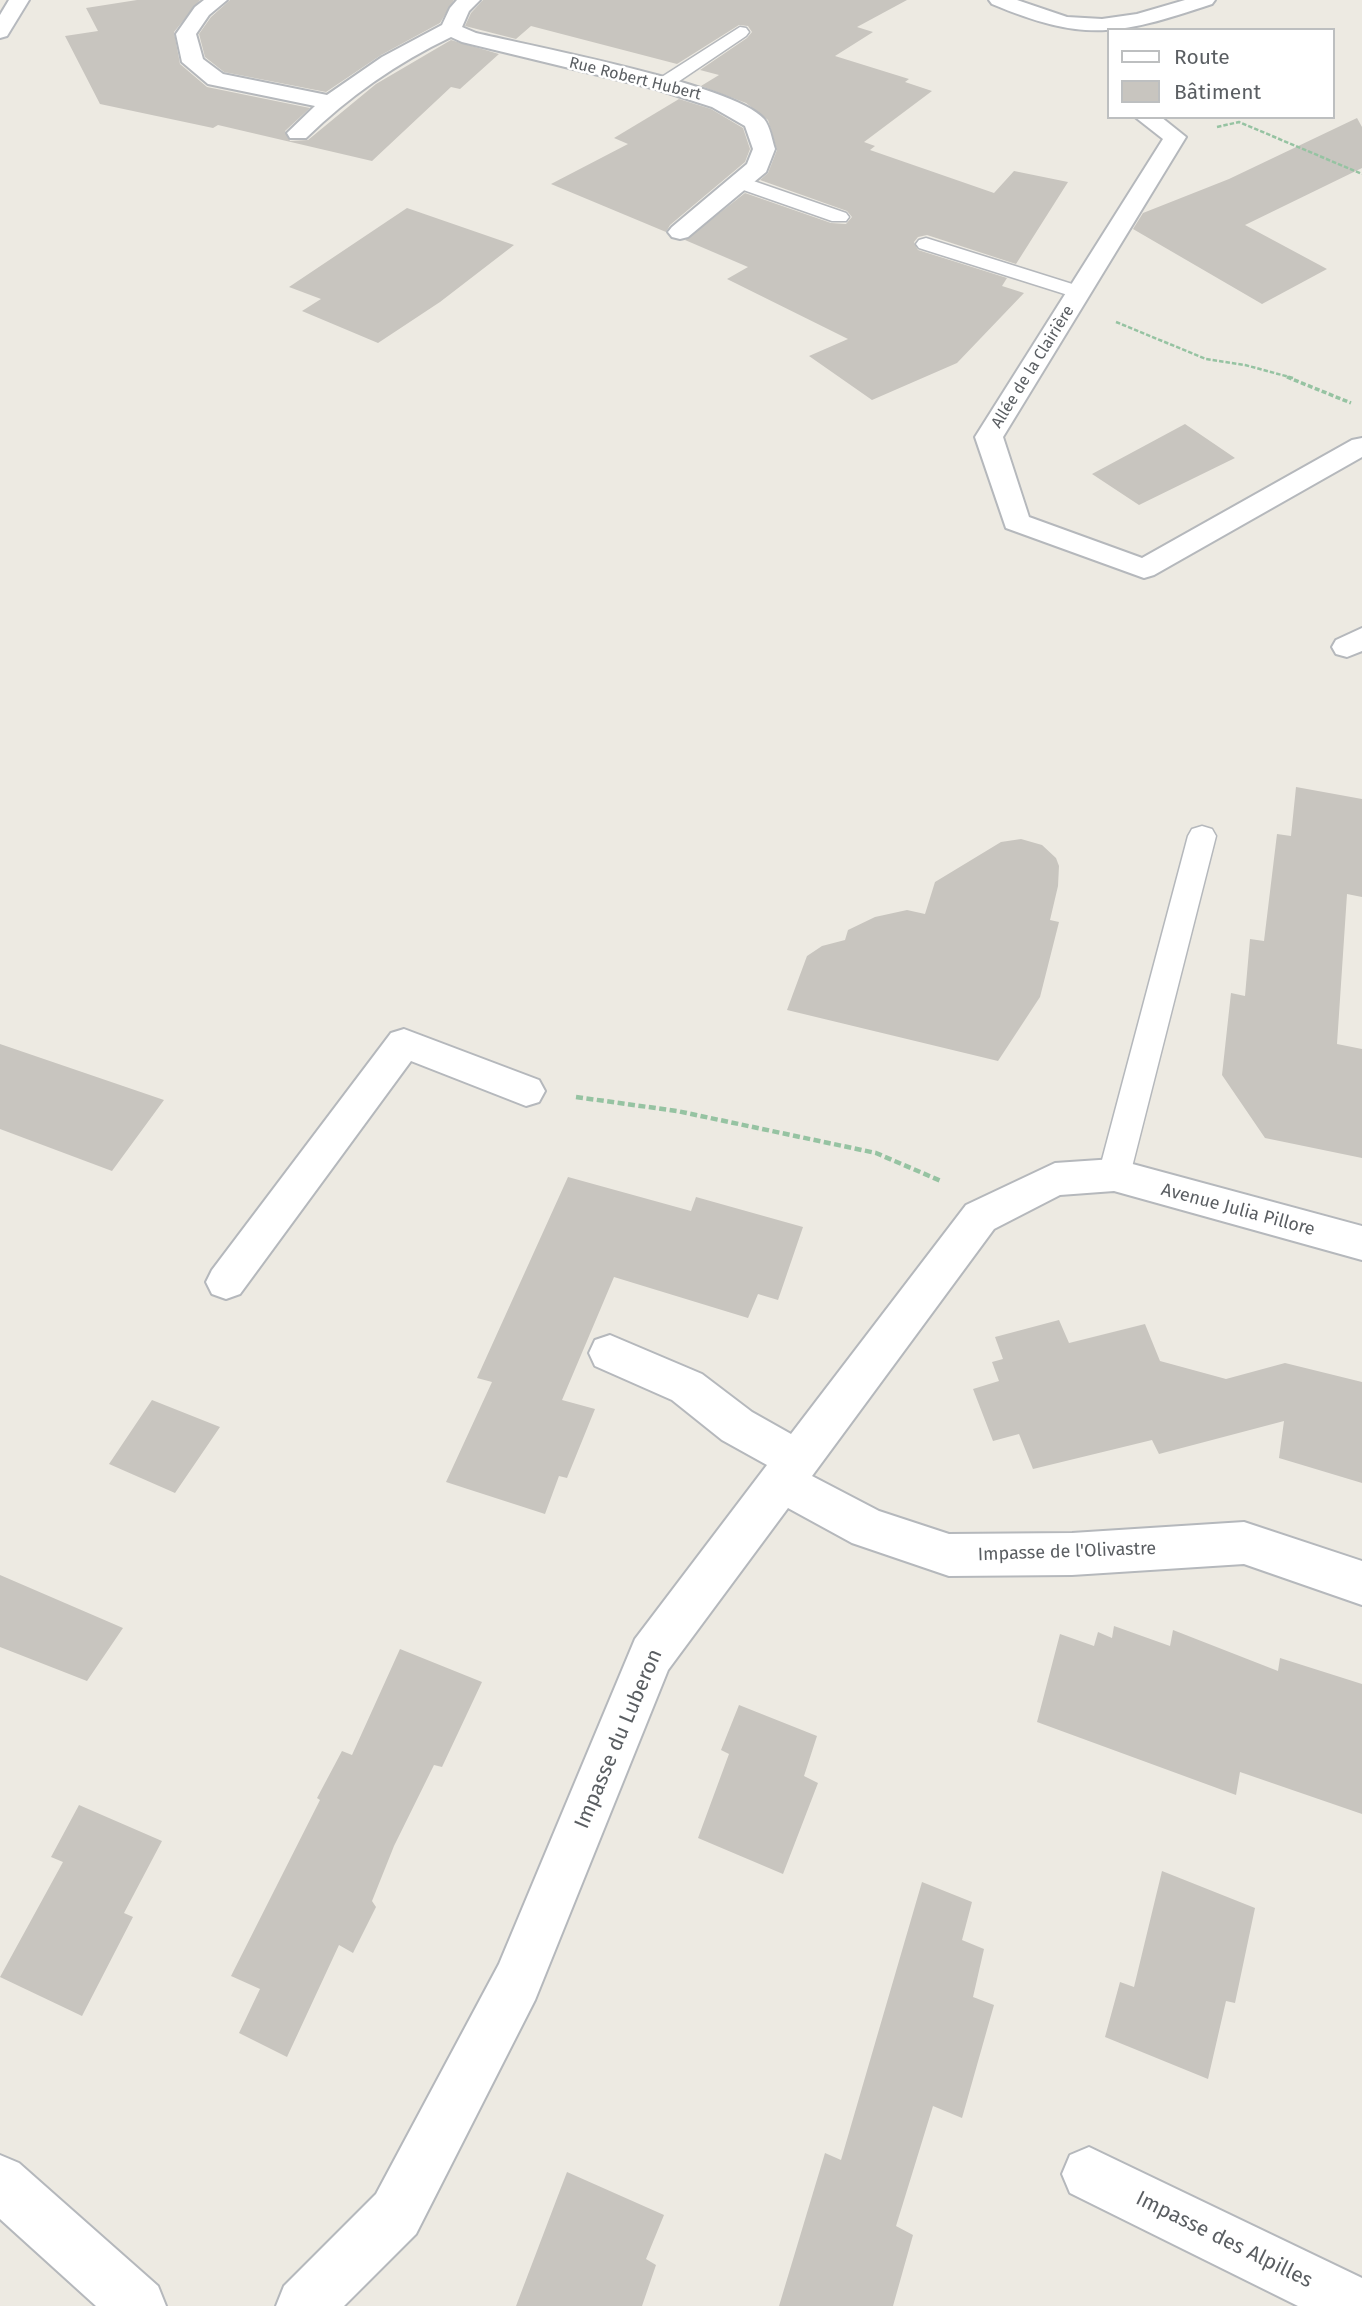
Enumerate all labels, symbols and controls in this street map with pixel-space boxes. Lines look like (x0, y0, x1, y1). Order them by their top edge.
legend (1106, 28, 1334, 119)
text: Route (1174, 44, 1230, 70)
street label: Rue Robert Hubert (567, 53, 703, 105)
text: Bâtiment (1174, 79, 1261, 105)
street label: Allée de la Clairière (988, 302, 1078, 432)
street label: Avenue Julia Pillore (1159, 1179, 1317, 1241)
street label: Impasse de l'Olivastre (977, 1538, 1157, 1566)
street label: Impasse du Luberon (570, 1645, 668, 1833)
street label: Impasse des Alpilles (1132, 2186, 1316, 2294)

